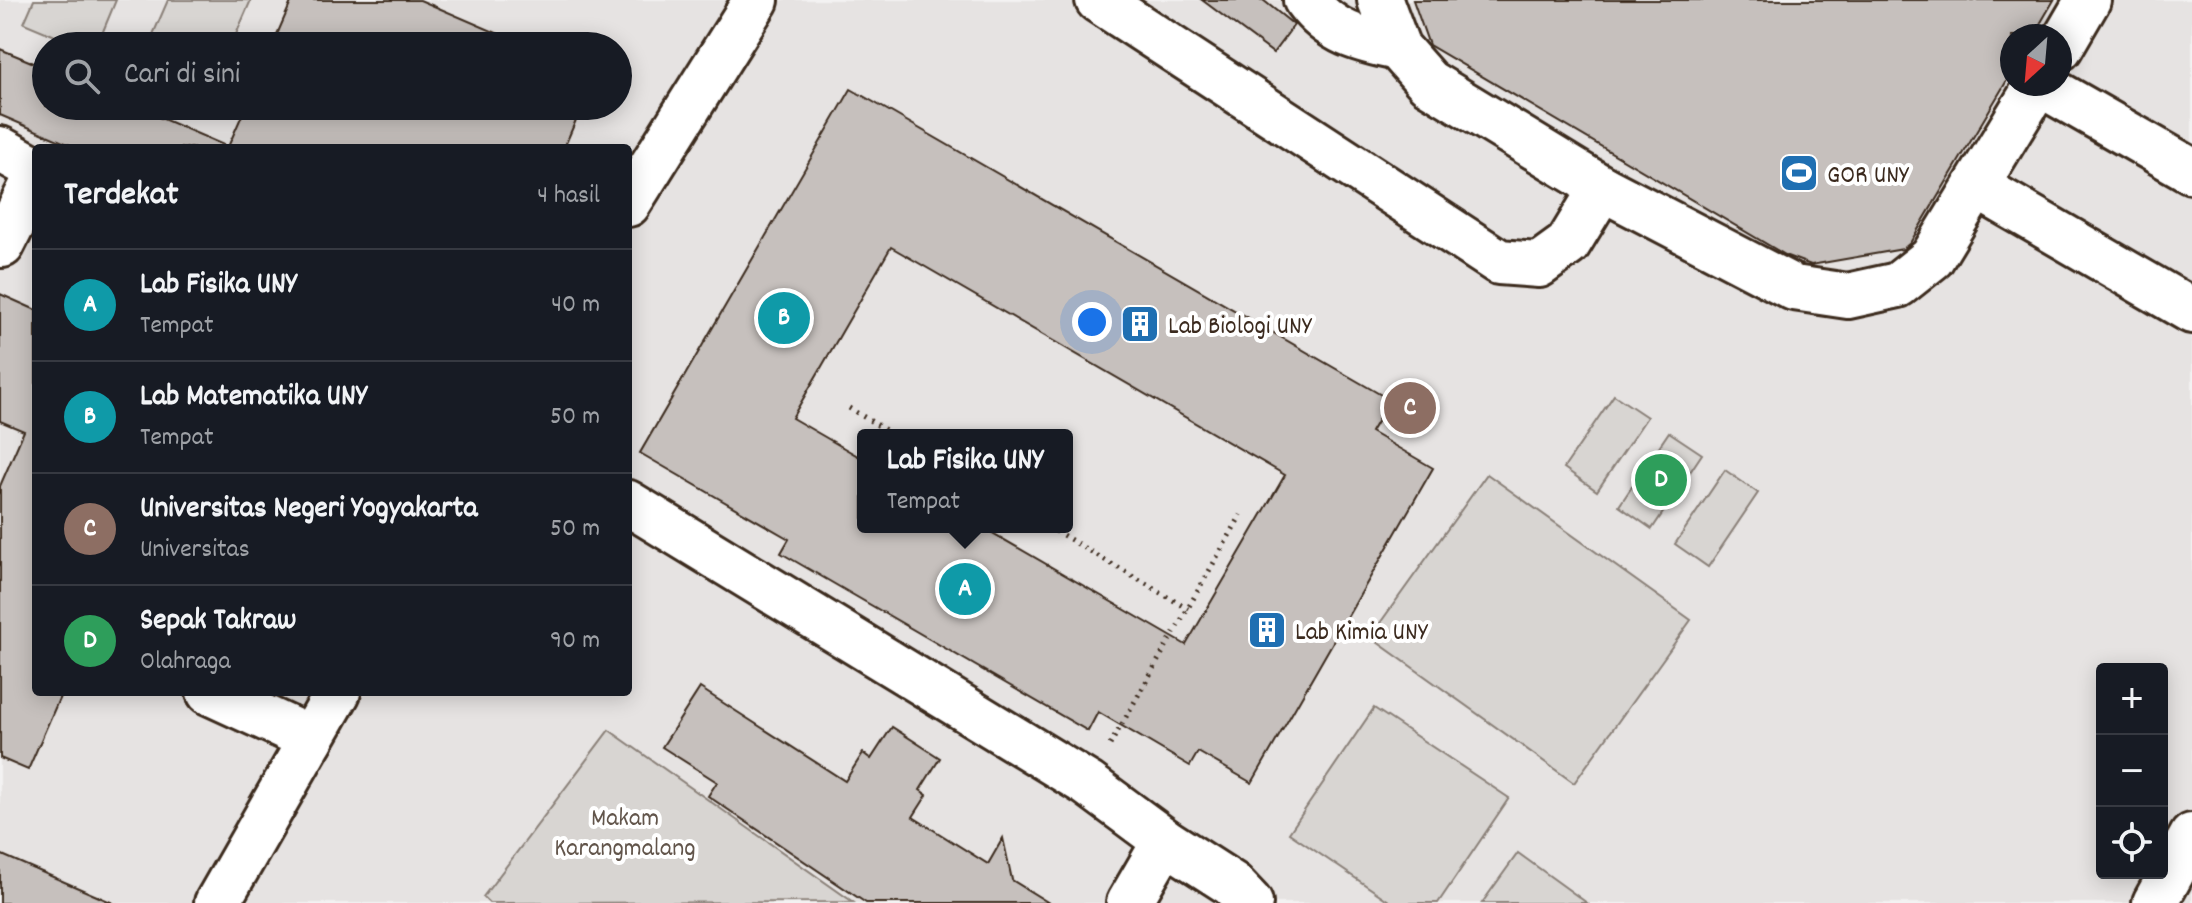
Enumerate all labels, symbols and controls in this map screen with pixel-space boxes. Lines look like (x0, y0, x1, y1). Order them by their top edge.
north arrow (2000, 24, 2072, 96)
search box (32, 32, 632, 120)
icon: search (60, 54, 104, 98)
text: Cari di sini (124, 55, 240, 98)
sports icon: GOR UNY (1778, 152, 1820, 194)
place label: GOR UNY (1827, 158, 1910, 195)
text: Terdekat (64, 172, 179, 221)
text: 4 hasil (537, 178, 600, 215)
text: Lab Fisika UNY (140, 265, 297, 308)
text: A (83, 287, 97, 324)
text: 40 m (551, 287, 600, 324)
pin: B (758, 288, 810, 348)
your location (1072, 302, 1112, 342)
building icon: Lab Biologi UNY (1119, 303, 1161, 345)
text: Tempat (140, 308, 213, 345)
place label: Lab Biologi UNY (1168, 309, 1313, 346)
text: Lab Matematika UNY (140, 377, 367, 420)
pin: C (1384, 378, 1436, 438)
text: B (84, 399, 96, 436)
text: 50 m (550, 399, 600, 436)
text: Tempat (140, 420, 213, 457)
popup (857, 429, 1073, 533)
text: Lab Fisika UNY (887, 441, 1043, 484)
pin: D (1635, 450, 1687, 510)
text: Tempat (887, 484, 960, 521)
text: Universitas Negeri Yogyakarta (140, 489, 478, 532)
text: C (84, 511, 96, 548)
text: 50 m (550, 511, 600, 548)
text: Universitas (140, 532, 250, 569)
pin: A (939, 559, 991, 619)
text: Sepak Takraw (140, 601, 296, 644)
building icon: Lab Kimia UNY (1246, 609, 1288, 651)
place label: Lab Kimia UNY (1295, 615, 1429, 652)
text: D (83, 623, 97, 660)
text: 90 m (550, 623, 600, 660)
text: Olahraga (140, 644, 231, 681)
map controls (2096, 663, 2168, 879)
button: + (2096, 663, 2168, 735)
button: − (2096, 735, 2168, 807)
park label: Makam Karangmalang (554, 801, 696, 868)
button: locate (2096, 807, 2168, 879)

